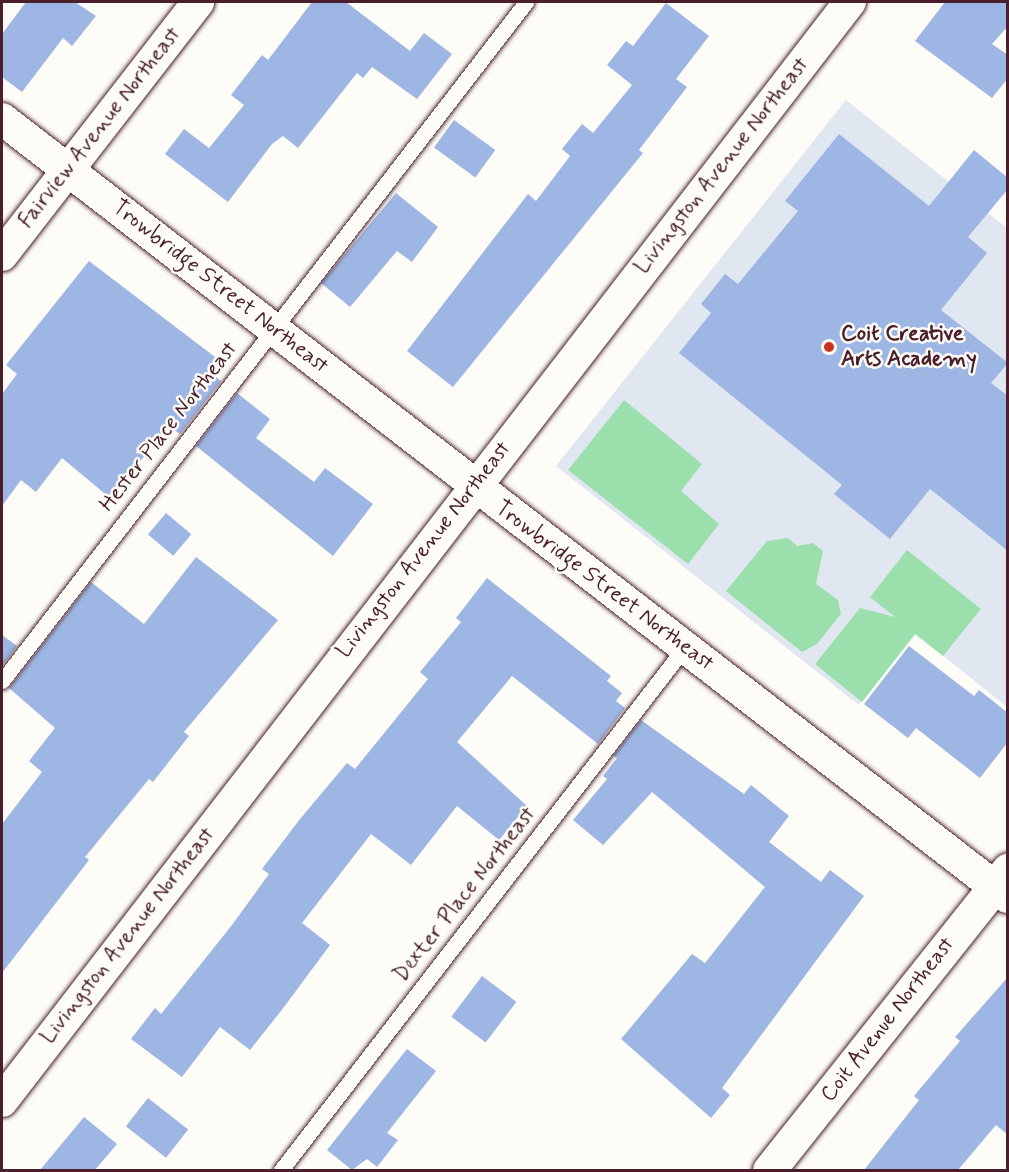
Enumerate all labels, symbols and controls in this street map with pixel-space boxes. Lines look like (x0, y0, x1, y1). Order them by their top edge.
street label: Fairview Avenue Northeast (14, 23, 186, 233)
street label: Livingston Avenue Northeast (630, 54, 814, 278)
street label: Trowbridge Street Northeast (107, 194, 333, 380)
place label: Coit Creative Arts Academy (841, 321, 977, 372)
street label: Hester Place Northeast (95, 337, 243, 517)
marker: Coit Creative Arts Academy (822, 340, 836, 354)
street label: Livingston Avenue Northeast (332, 438, 516, 662)
street label: Trowbridge Street Northeast (490, 495, 718, 677)
street label: Dexter Place Northeast (389, 803, 541, 987)
street label: Livingston Avenue Northeast (36, 824, 220, 1048)
street label: Coit Avenue Northeast (814, 930, 962, 1110)

